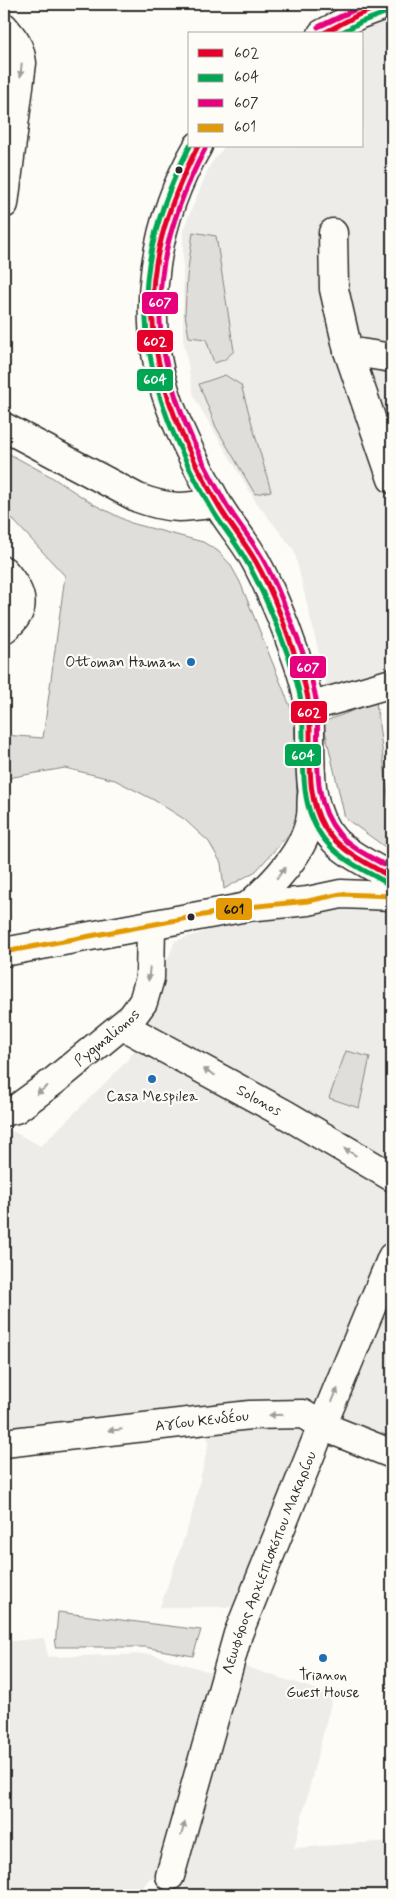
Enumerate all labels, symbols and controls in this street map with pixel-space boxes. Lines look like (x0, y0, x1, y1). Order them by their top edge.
legend (188, 32, 364, 148)
text: 602 (234, 44, 259, 64)
one-way arrow (17, 63, 25, 79)
text: 604 (234, 68, 259, 88)
text: 607 (234, 94, 259, 114)
text: 601 (234, 118, 256, 138)
unlabelled marker (174, 165, 184, 175)
line badge: 607 (141, 291, 179, 315)
text: 607 (149, 294, 172, 312)
line badge: 602 (136, 329, 174, 353)
text: 602 (143, 333, 167, 351)
line badge: 604 (136, 368, 174, 392)
text: 604 (143, 371, 167, 389)
place label: Ottoman Hamam (65, 653, 181, 673)
line badge: 607 (289, 655, 327, 679)
marker: Ottoman Hamam (185, 656, 197, 668)
text: 607 (297, 659, 320, 677)
line badge: 602 (290, 700, 328, 724)
text: 602 (297, 704, 321, 722)
line badge: 604 (284, 743, 322, 767)
text: 604 (291, 747, 315, 765)
one-way arrow (276, 866, 286, 879)
line badge: 601 (215, 897, 253, 921)
text: 601 (224, 901, 244, 919)
unlabelled marker (186, 912, 196, 922)
one-way arrow (145, 967, 153, 983)
street label: Pygmalionos (70, 1006, 145, 1071)
one-way arrow (202, 1068, 216, 1076)
marker: Casa Mespilea (146, 1073, 158, 1085)
street label: Solonos (233, 1081, 285, 1121)
one-way arrow (36, 1084, 49, 1094)
place label: Casa Mespilea (106, 1087, 199, 1107)
one-way arrow (344, 1148, 357, 1157)
one-way arrow (331, 1388, 339, 1402)
street label: Αγίου Κενδέου (154, 1406, 250, 1437)
one-way arrow (268, 1411, 284, 1419)
one-way arrow (106, 1426, 122, 1434)
street label: Λεωφόρος Αρχιεπισκόπου Μακαρίου (218, 1448, 322, 1677)
marker: Trianon Guest House (317, 1652, 329, 1664)
place label: Trianon Guest House (286, 1666, 360, 1703)
one-way arrow (179, 1821, 187, 1836)

